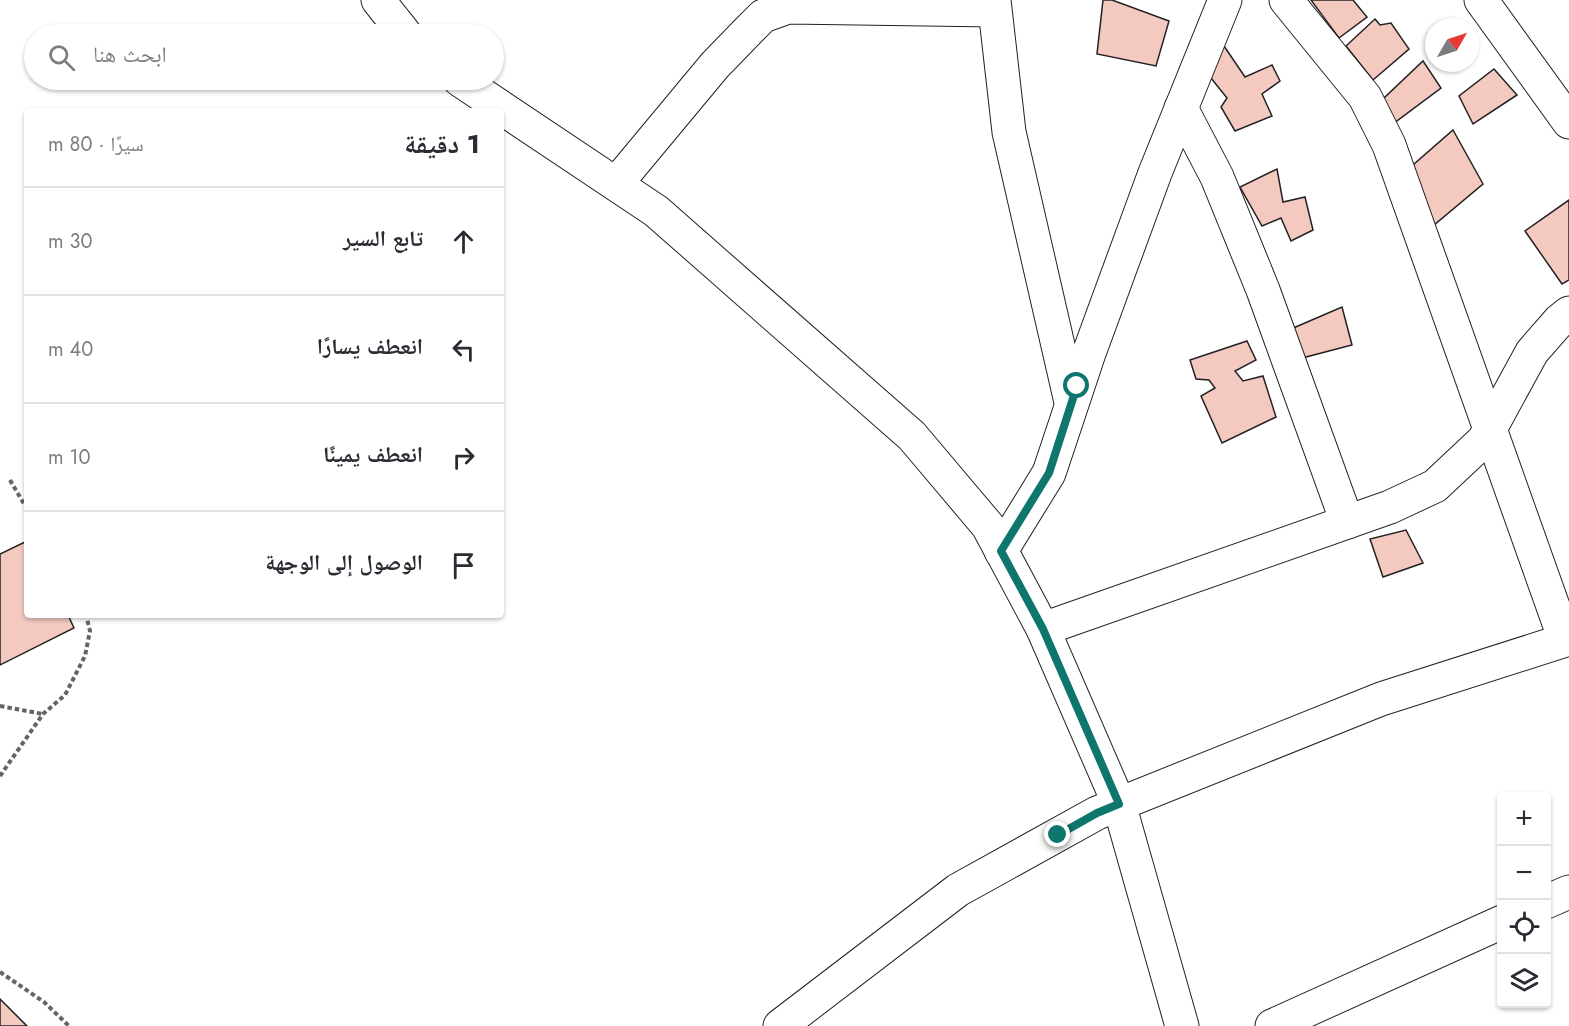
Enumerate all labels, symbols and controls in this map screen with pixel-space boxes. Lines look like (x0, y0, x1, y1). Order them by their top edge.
north arrow (1425, 18, 1479, 72)
search box (24, 24, 504, 90)
text: ابحث هنا (93, 38, 167, 70)
icon: search (45, 41, 78, 74)
text: 1 دقيقة (404, 125, 480, 163)
text: سيرًا · 80 m (48, 130, 144, 159)
text: تابع السير (343, 222, 423, 254)
icon: ahead (447, 225, 480, 258)
text: 30 m (48, 227, 93, 256)
text: انعطف يسارًا (317, 330, 423, 362)
icon: left (447, 333, 480, 366)
text: 40 m (48, 335, 93, 364)
route start (1063, 372, 1089, 398)
text: انعطف يمينًا (323, 438, 423, 470)
icon: right (447, 441, 480, 474)
text: 10 m (48, 443, 91, 472)
text: الوصول إلى الوجهة (265, 546, 423, 578)
icon: arrive (447, 549, 480, 582)
map controls (1497, 792, 1551, 1008)
button: + (1497, 792, 1551, 846)
route end (1044, 821, 1070, 847)
button: − (1497, 846, 1551, 900)
button: locate (1497, 900, 1551, 954)
button: layers (1497, 954, 1551, 1008)

